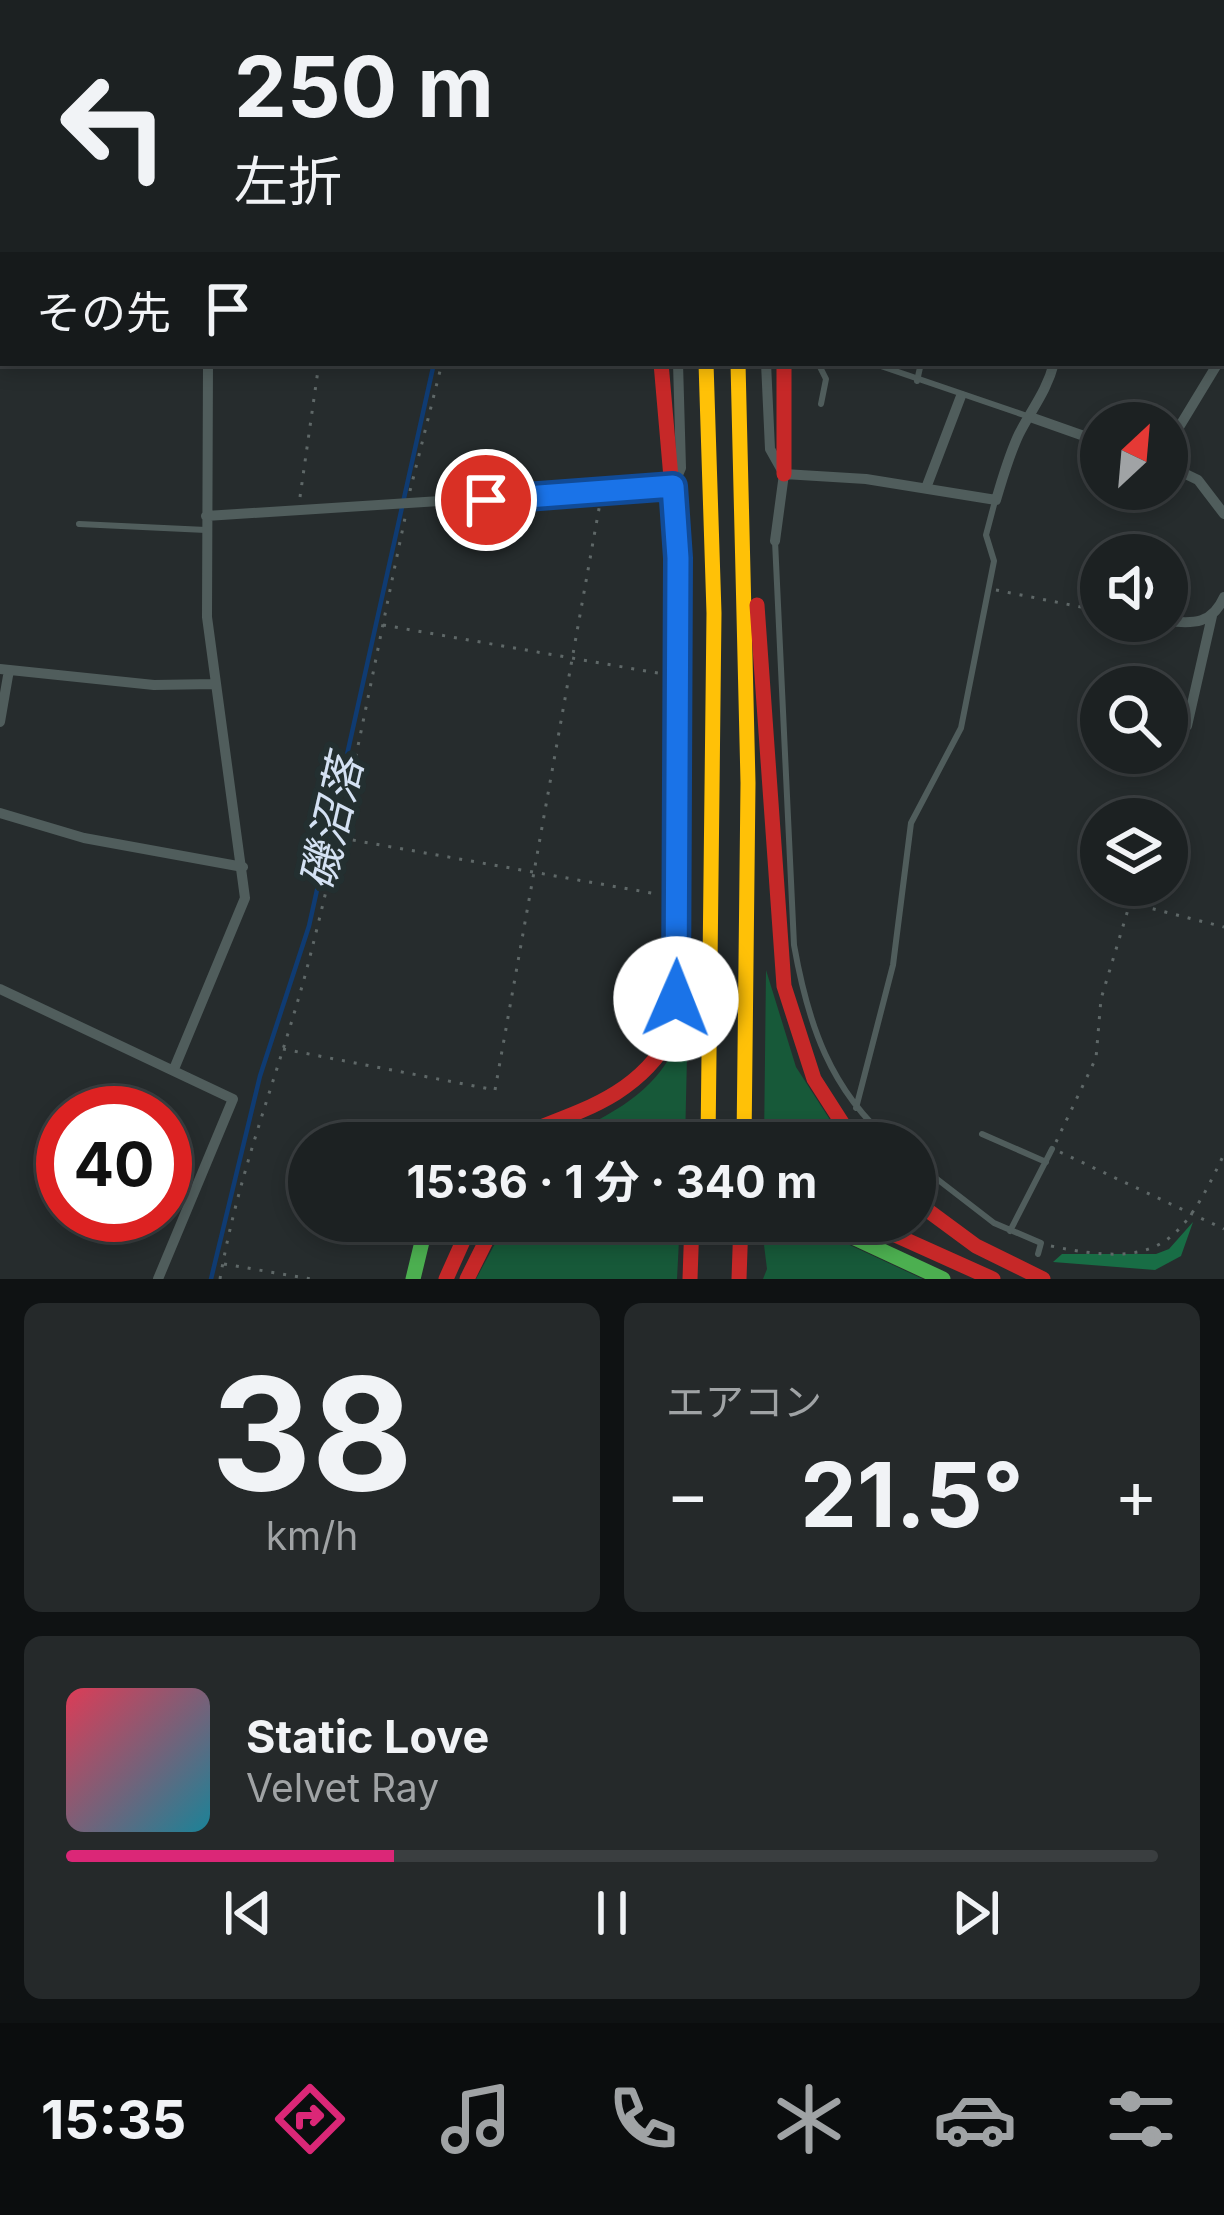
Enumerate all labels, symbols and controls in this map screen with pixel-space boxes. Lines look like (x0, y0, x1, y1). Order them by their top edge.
text: 250 m (234, 36, 494, 137)
icon: left (36, 48, 192, 204)
text: 左折 (234, 149, 342, 214)
icon: arrive (195, 276, 261, 342)
text: その先 (36, 285, 171, 340)
north arrow (1080, 402, 1188, 510)
map controls (1080, 402, 1188, 906)
pin (435, 449, 537, 551)
icon: arrive (453, 467, 519, 533)
button: sound (1080, 534, 1188, 642)
button: search (1080, 666, 1188, 774)
water label: 磯沼落 (289, 745, 374, 895)
button: layers (1080, 798, 1188, 906)
position arrow (613, 936, 739, 1062)
speed limit sign: 40 (36, 1086, 192, 1242)
text: 15:36 · 1 分 · 340 m (407, 1154, 817, 1209)
text: 38 (211, 1339, 413, 1528)
text: エアコン (666, 1378, 822, 1425)
text: 21.5° (800, 1440, 1024, 1549)
text: − (666, 1454, 710, 1534)
text: + (1114, 1454, 1158, 1534)
text: km/h (266, 1512, 358, 1559)
text: Static Love (246, 1709, 489, 1764)
text: Velvet Ray (246, 1764, 439, 1811)
icon: previous (215, 1880, 281, 1946)
icon: pause (579, 1880, 645, 1946)
icon: next (943, 1880, 1009, 1946)
icon: directions (268, 2077, 352, 2161)
icon: music (434, 2077, 518, 2161)
icon: phone (601, 2077, 685, 2161)
icon: climate (767, 2077, 851, 2161)
icon: car (933, 2077, 1017, 2161)
icon: filters (1099, 2077, 1183, 2161)
text: 15:35 (41, 2087, 186, 2152)

